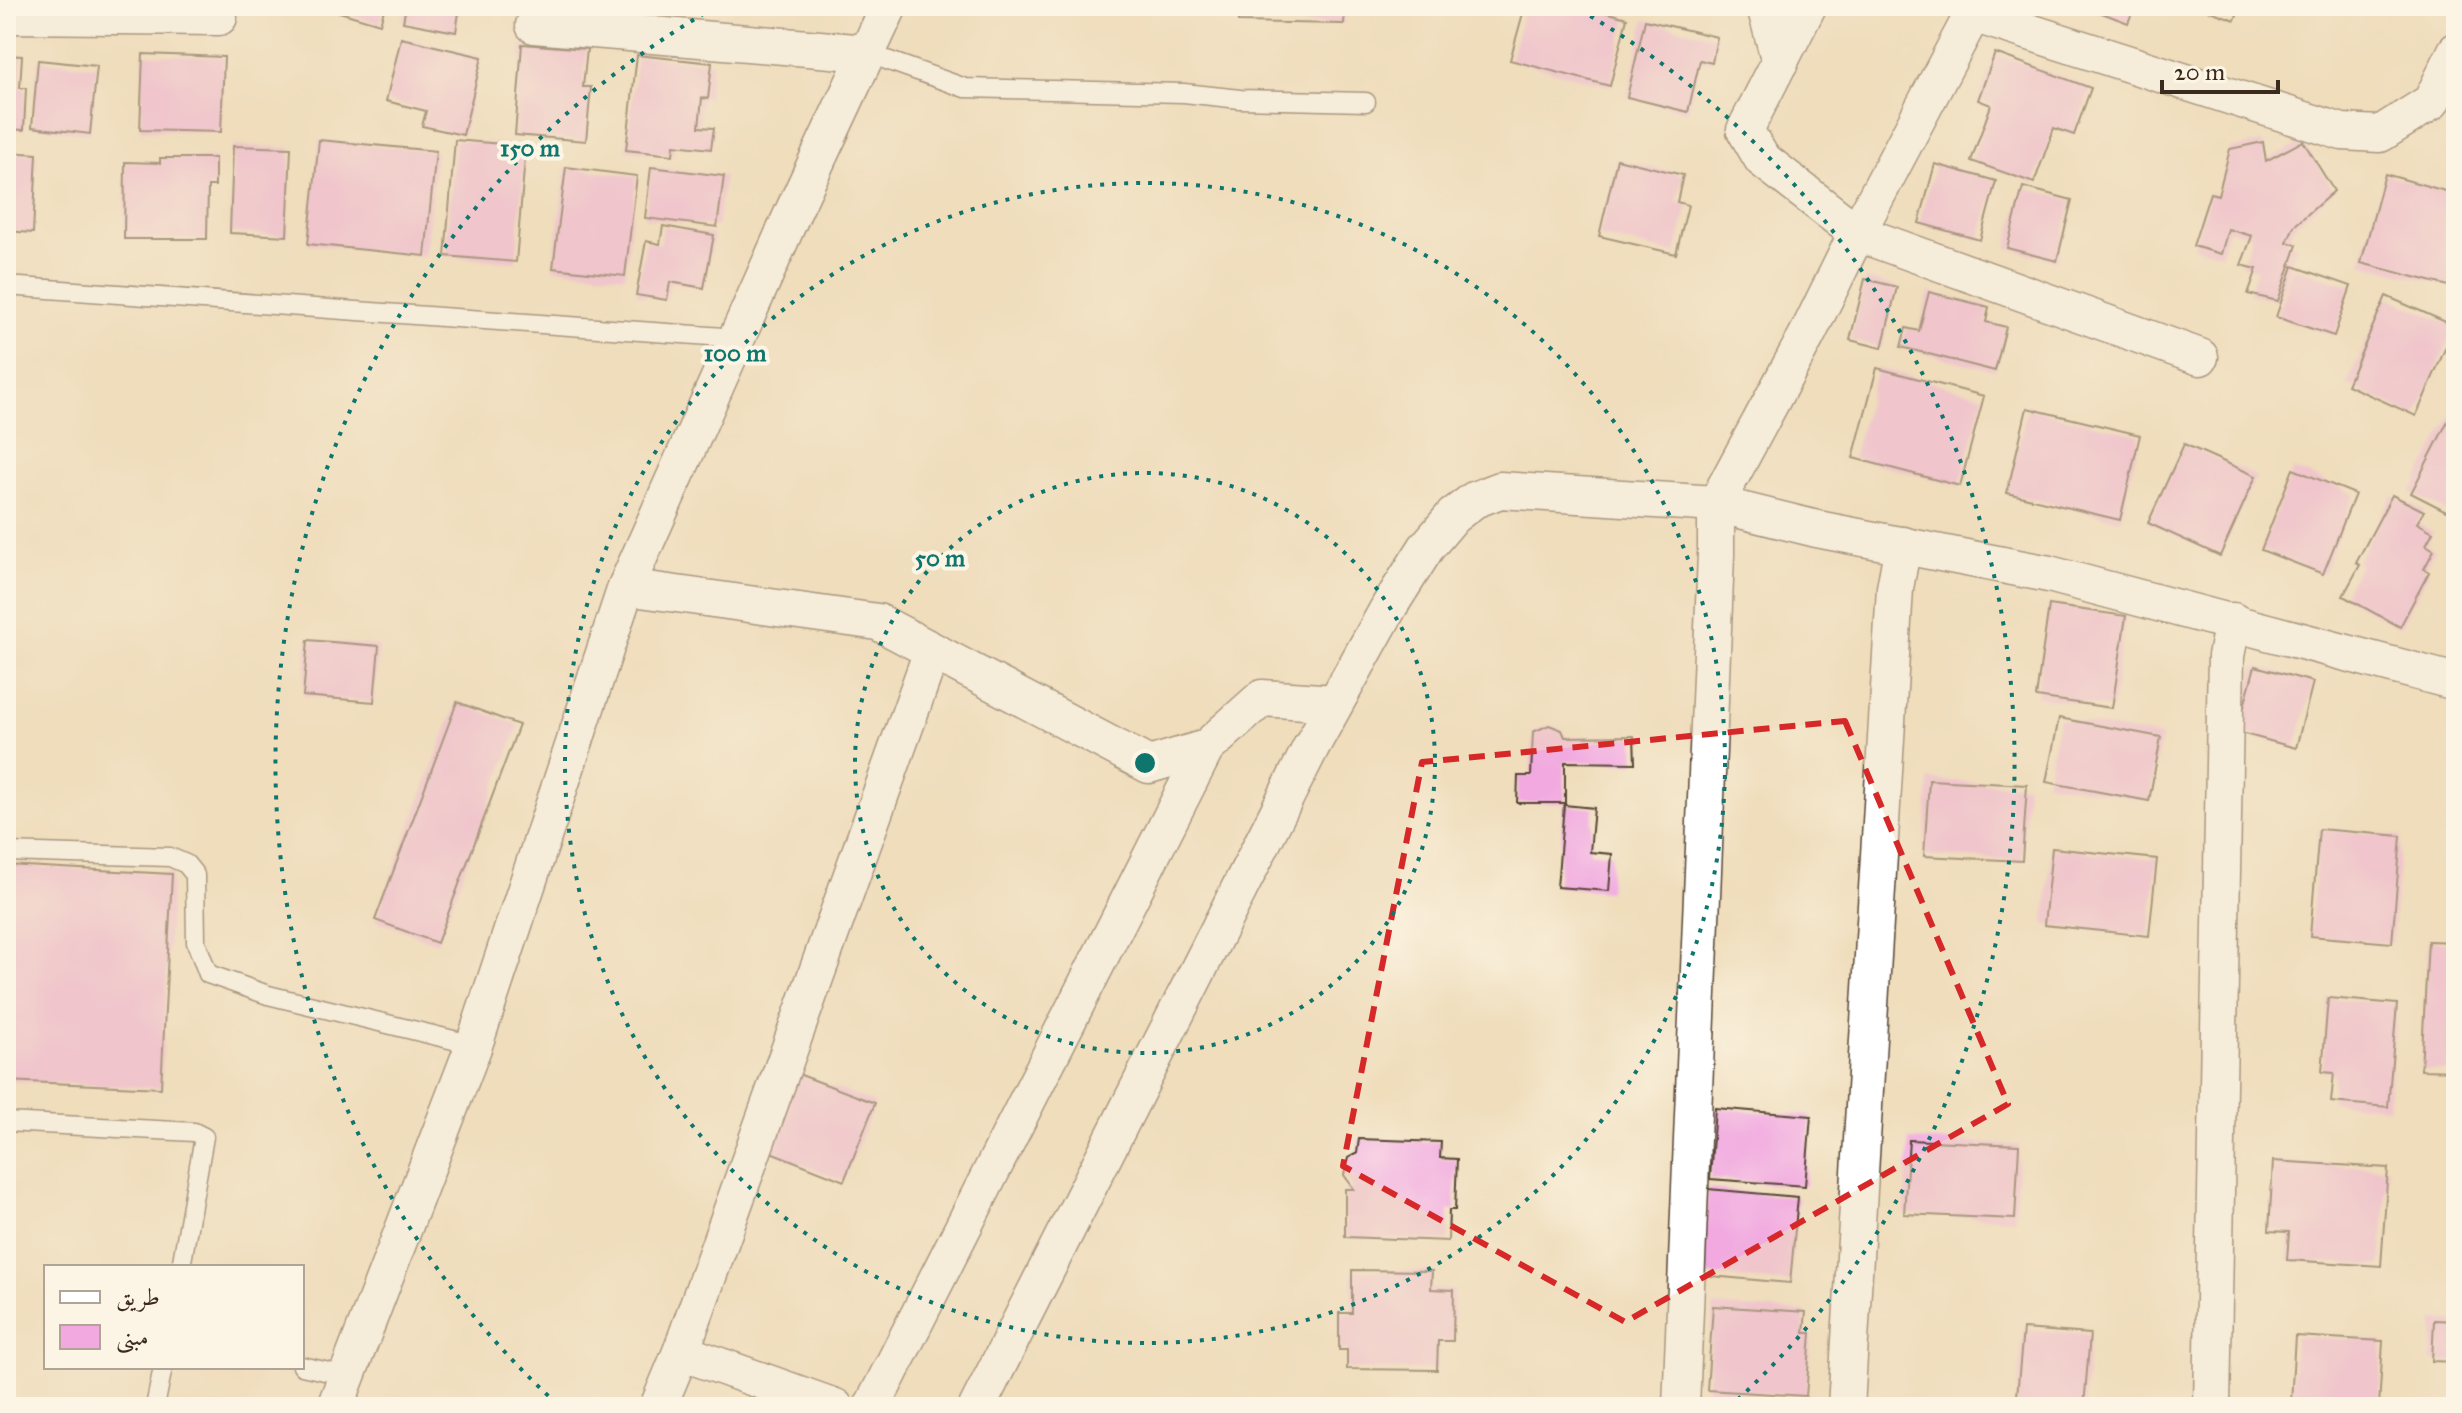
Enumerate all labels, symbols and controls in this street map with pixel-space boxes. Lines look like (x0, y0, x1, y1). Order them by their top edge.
scale bar (2162, 44, 2278, 94)
text: 20 m (2174, 57, 2225, 87)
text: 150 m (500, 133, 561, 163)
text: 100 m (704, 338, 767, 368)
text: 50 m (915, 543, 966, 573)
centre of rings (1131, 749, 1159, 777)
legend (44, 1265, 304, 1369)
text: طريق (116, 1282, 160, 1312)
text: مبنى (116, 1322, 149, 1354)

